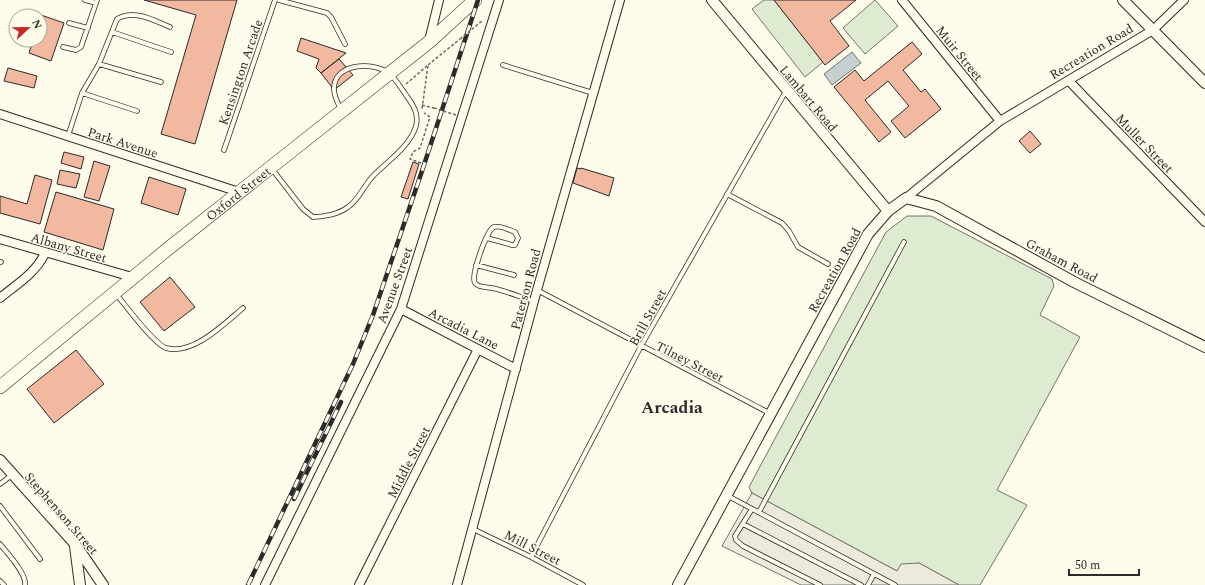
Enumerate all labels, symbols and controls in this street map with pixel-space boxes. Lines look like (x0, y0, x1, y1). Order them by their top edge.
north arrow (8, 8, 48, 48)
text: N (27, 17, 46, 32)
street label: Kensington Arcade (213, 17, 268, 128)
street label: Recreation Road (1046, 19, 1137, 85)
street label: Muir Street (931, 22, 988, 86)
street label: Lambart Road (774, 61, 842, 136)
street label: Muller Street (1111, 109, 1178, 178)
street label: Park Avenue (85, 122, 160, 164)
street label: Oxford Street (202, 162, 276, 226)
street label: Recreation Road (803, 224, 867, 317)
street label: Albany Street (28, 228, 109, 268)
street label: Graham Road (1022, 233, 1101, 288)
street label: Avenue Street (372, 244, 418, 326)
street label: Paterson Road (506, 246, 546, 332)
street label: Brill Street (624, 285, 672, 350)
street label: Arcadia Lane (425, 303, 502, 355)
street label: Tilney Street (652, 336, 727, 388)
district label: Arcadia (641, 395, 703, 421)
street label: Middle Street (382, 423, 436, 502)
street label: Stephenson Street (19, 468, 103, 560)
street label: Mill Street (501, 525, 565, 571)
scale bar (1069, 551, 1139, 577)
text: 50 m (1075, 556, 1100, 575)

